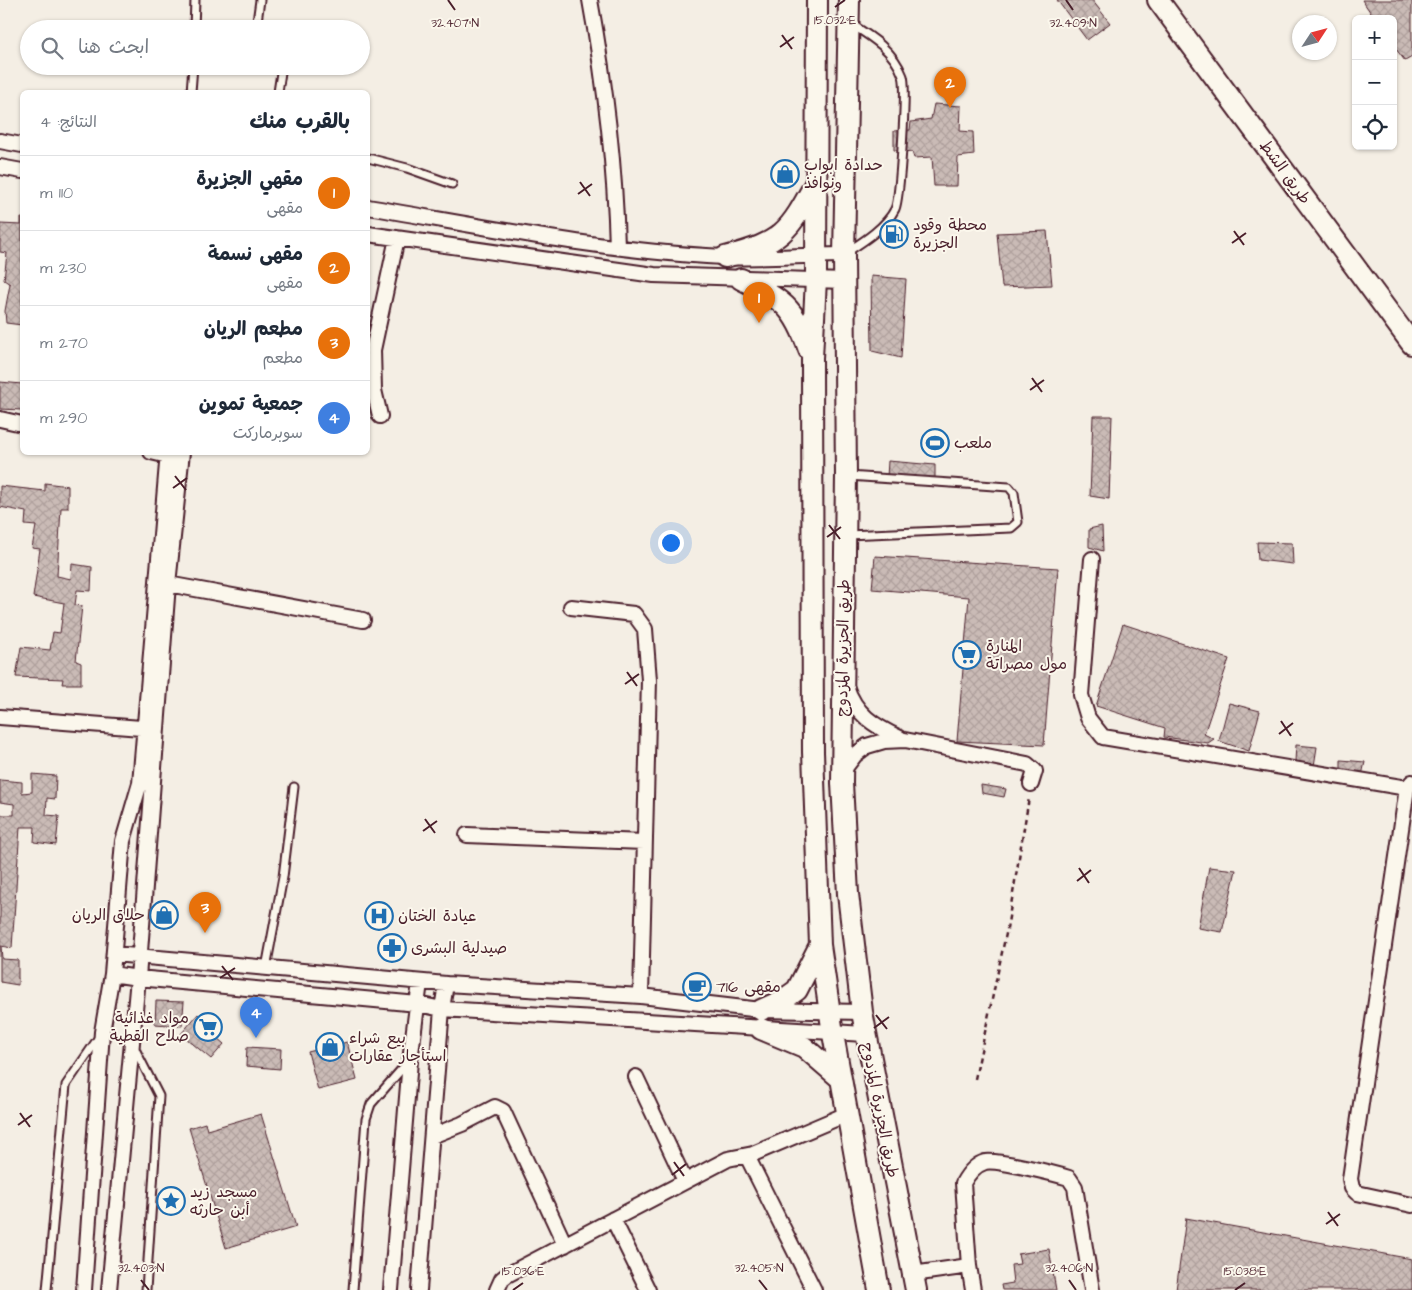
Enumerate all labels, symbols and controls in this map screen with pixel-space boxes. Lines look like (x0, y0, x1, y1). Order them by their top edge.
text: 15.032°E (814, 12, 856, 29)
text: 32.407°N (431, 15, 479, 32)
text: 32.409°N (1049, 15, 1097, 32)
north arrow (1292, 15, 1337, 60)
map controls (1352, 15, 1397, 150)
button: + (1352, 15, 1397, 60)
search box (20, 20, 370, 75)
icon: search (38, 34, 66, 62)
text: ابحث هنا (78, 34, 149, 61)
button: − (1352, 60, 1397, 105)
pin: 2 (934, 67, 966, 108)
button: locate (1352, 105, 1397, 150)
text: بالقرب منك (249, 107, 350, 136)
text: النتائج: 4 (40, 111, 97, 133)
street label: طريق الشط (1254, 135, 1316, 209)
place label: حدادة ابواب ونوافذ (804, 154, 882, 194)
shop icon: حدادة ابواب ونوافذ (770, 159, 800, 189)
text: مقهي الجزيرة (196, 166, 303, 193)
text: 110 m (40, 182, 73, 204)
text: 1 (333, 182, 335, 204)
text: مقهى (266, 197, 303, 219)
place label: محطة وقود الجزيرة (913, 214, 987, 254)
fuel station icon: محطة وقود الجزيرة (879, 219, 909, 249)
text: مقهى نسمة (208, 241, 303, 268)
text: 230 m (40, 257, 86, 279)
text: 2 (329, 257, 339, 279)
text: مقهى (266, 272, 303, 294)
pin: 1 (743, 282, 775, 323)
text: مطعم الريان (204, 316, 303, 343)
text: 270 m (40, 332, 88, 354)
text: 3 (330, 332, 338, 354)
text: مطعم (263, 347, 303, 369)
text: جمعية تموين (199, 391, 303, 418)
text: 290 m (40, 407, 87, 429)
text: 4 (329, 407, 339, 429)
text: سوبرماركت (233, 422, 303, 444)
sports icon: ملعب (920, 428, 950, 458)
place label: ملعب (954, 432, 992, 454)
your location (658, 530, 684, 556)
street label: طريق الجزيرة المزدوج (831, 579, 855, 717)
place label: المنارة مول مصراتة (986, 635, 1067, 675)
supermarket icon: المنارة مول مصراتة (952, 640, 982, 670)
pin: 3 (189, 892, 221, 933)
shop icon: حلاق الريان (149, 900, 179, 930)
hospital icon: عيادة الختان (364, 901, 394, 931)
place label: حلاق الريان (72, 904, 145, 926)
place label: عيادة الختان (398, 905, 476, 927)
pharmacy icon: صيدلية البشرى (377, 933, 407, 963)
place label: صيدلية البشرى (411, 937, 507, 959)
cafe icon: مقهى 716 (682, 972, 712, 1002)
place label: مقهى 716 (716, 976, 781, 998)
pin: 4 (240, 997, 272, 1038)
place label: مواد غذائية صلاح القطية (110, 1007, 189, 1047)
supermarket icon: مواد غذائية صلاح القطية (193, 1012, 223, 1042)
place label: بيع شراء استأجار عقارات (349, 1027, 447, 1067)
shop icon: بيع شراء استأجار عقارات (315, 1032, 345, 1062)
street label: طريق الجزيرة المزدوج (856, 1040, 904, 1180)
place label: مسجد زيد أبن حارثه (190, 1181, 257, 1221)
place icon: مسجد زيد أبن حارثه (156, 1186, 186, 1216)
text: 32.403°N (118, 1260, 165, 1277)
text: 32.405°N (734, 1260, 784, 1277)
text: 32.406°N (1045, 1260, 1094, 1277)
text: 15.036°E (502, 1263, 544, 1280)
text: 15.038°E (1224, 1263, 1266, 1280)

